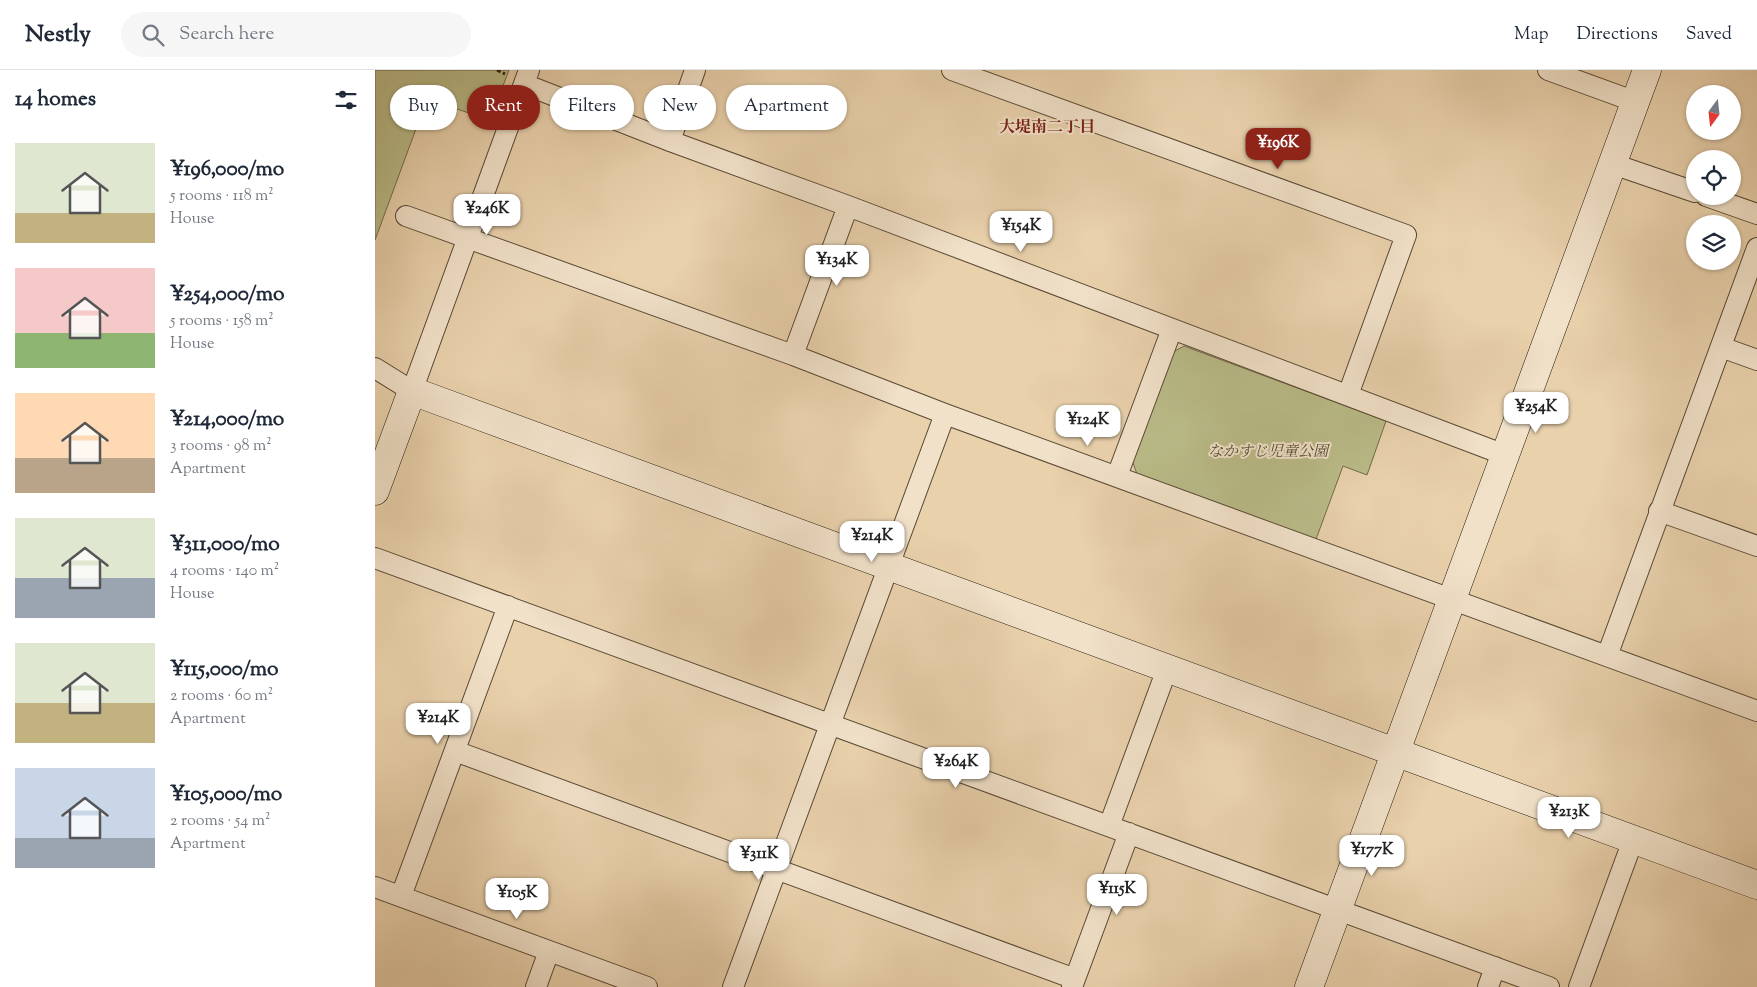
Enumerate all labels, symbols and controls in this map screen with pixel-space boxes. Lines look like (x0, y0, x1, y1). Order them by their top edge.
search box (121, 12, 471, 57)
text: Nestly (25, 18, 91, 52)
icon: search (139, 21, 167, 49)
text: Search here (179, 21, 274, 48)
text: Map (1514, 22, 1549, 48)
text: Directions (1577, 22, 1658, 48)
text: Saved (1686, 22, 1732, 48)
text: 14 homes (15, 85, 96, 115)
chip: Buy (390, 85, 457, 130)
chip: Rent (467, 85, 540, 130)
chip: Filters (550, 85, 634, 130)
chip: New (644, 85, 716, 130)
chip: Apartment (726, 85, 847, 130)
north arrow (1686, 85, 1741, 140)
map controls (1686, 85, 1741, 270)
icon: filters (332, 86, 360, 114)
district label: 大堤南二丁目 (999, 117, 1095, 140)
pin: ¥196K (1243, 128, 1313, 170)
text: ¥196K (1257, 132, 1299, 155)
button: locate (1686, 150, 1741, 205)
text: ¥196,000/mo (170, 155, 284, 185)
icon: home (55, 163, 115, 223)
text: 5 rooms · 118 m² (170, 185, 274, 208)
pin: ¥246K (452, 194, 522, 236)
text: ¥246K (464, 198, 510, 221)
text: House (170, 208, 214, 231)
pin: ¥154K (986, 210, 1056, 253)
text: ¥154K (1001, 215, 1041, 238)
button: layers (1686, 215, 1741, 270)
pin: ¥134K (802, 244, 872, 287)
text: ¥134K (816, 249, 858, 272)
text: ¥254,000/mo (170, 280, 284, 310)
icon: home (55, 288, 115, 348)
text: 5 rooms · 158 m² (170, 310, 274, 333)
text: House (170, 333, 214, 356)
pin: ¥254K (1501, 392, 1571, 434)
text: ¥254K (1515, 396, 1557, 419)
pin: ¥124K (1053, 404, 1123, 447)
text: ¥214,000/mo (170, 405, 284, 435)
text: ¥124K (1067, 409, 1109, 432)
icon: home (55, 413, 115, 473)
text: 3 rooms · 98 m² (170, 435, 272, 458)
park label: なかすじ児童公園 (1208, 442, 1331, 463)
text: Apartment (170, 458, 246, 481)
pin: ¥214K (837, 520, 907, 563)
text: ¥214K (851, 525, 893, 548)
text: ¥311,000/mo (170, 530, 280, 560)
icon: home (55, 538, 115, 598)
text: 4 rooms · 140 m² (170, 560, 279, 583)
text: House (170, 583, 214, 606)
text: ¥115,000/mo (170, 655, 278, 685)
icon: home (55, 663, 115, 723)
text: 2 rooms · 60 m² (170, 685, 273, 708)
pin: ¥214K (403, 702, 473, 745)
text: ¥214K (417, 707, 459, 730)
text: Apartment (170, 708, 246, 731)
pin: ¥264K (921, 746, 991, 789)
text: ¥264K (934, 751, 978, 774)
text: ¥105,000/mo (170, 780, 282, 810)
icon: home (55, 788, 115, 848)
pin: ¥213K (1534, 796, 1604, 839)
text: ¥213K (1548, 801, 1590, 824)
text: 2 rooms · 54 m² (170, 810, 270, 833)
text: Apartment (170, 833, 246, 856)
pin: ¥177K (1337, 834, 1407, 877)
pin: ¥311K (724, 838, 794, 881)
text: ¥177K (1350, 839, 1394, 862)
text: ¥311K (739, 843, 779, 866)
pin: ¥115K (1082, 874, 1152, 916)
pin: ¥105K (482, 878, 552, 920)
text: ¥115K (1098, 878, 1136, 901)
text: ¥105K (496, 882, 538, 905)

